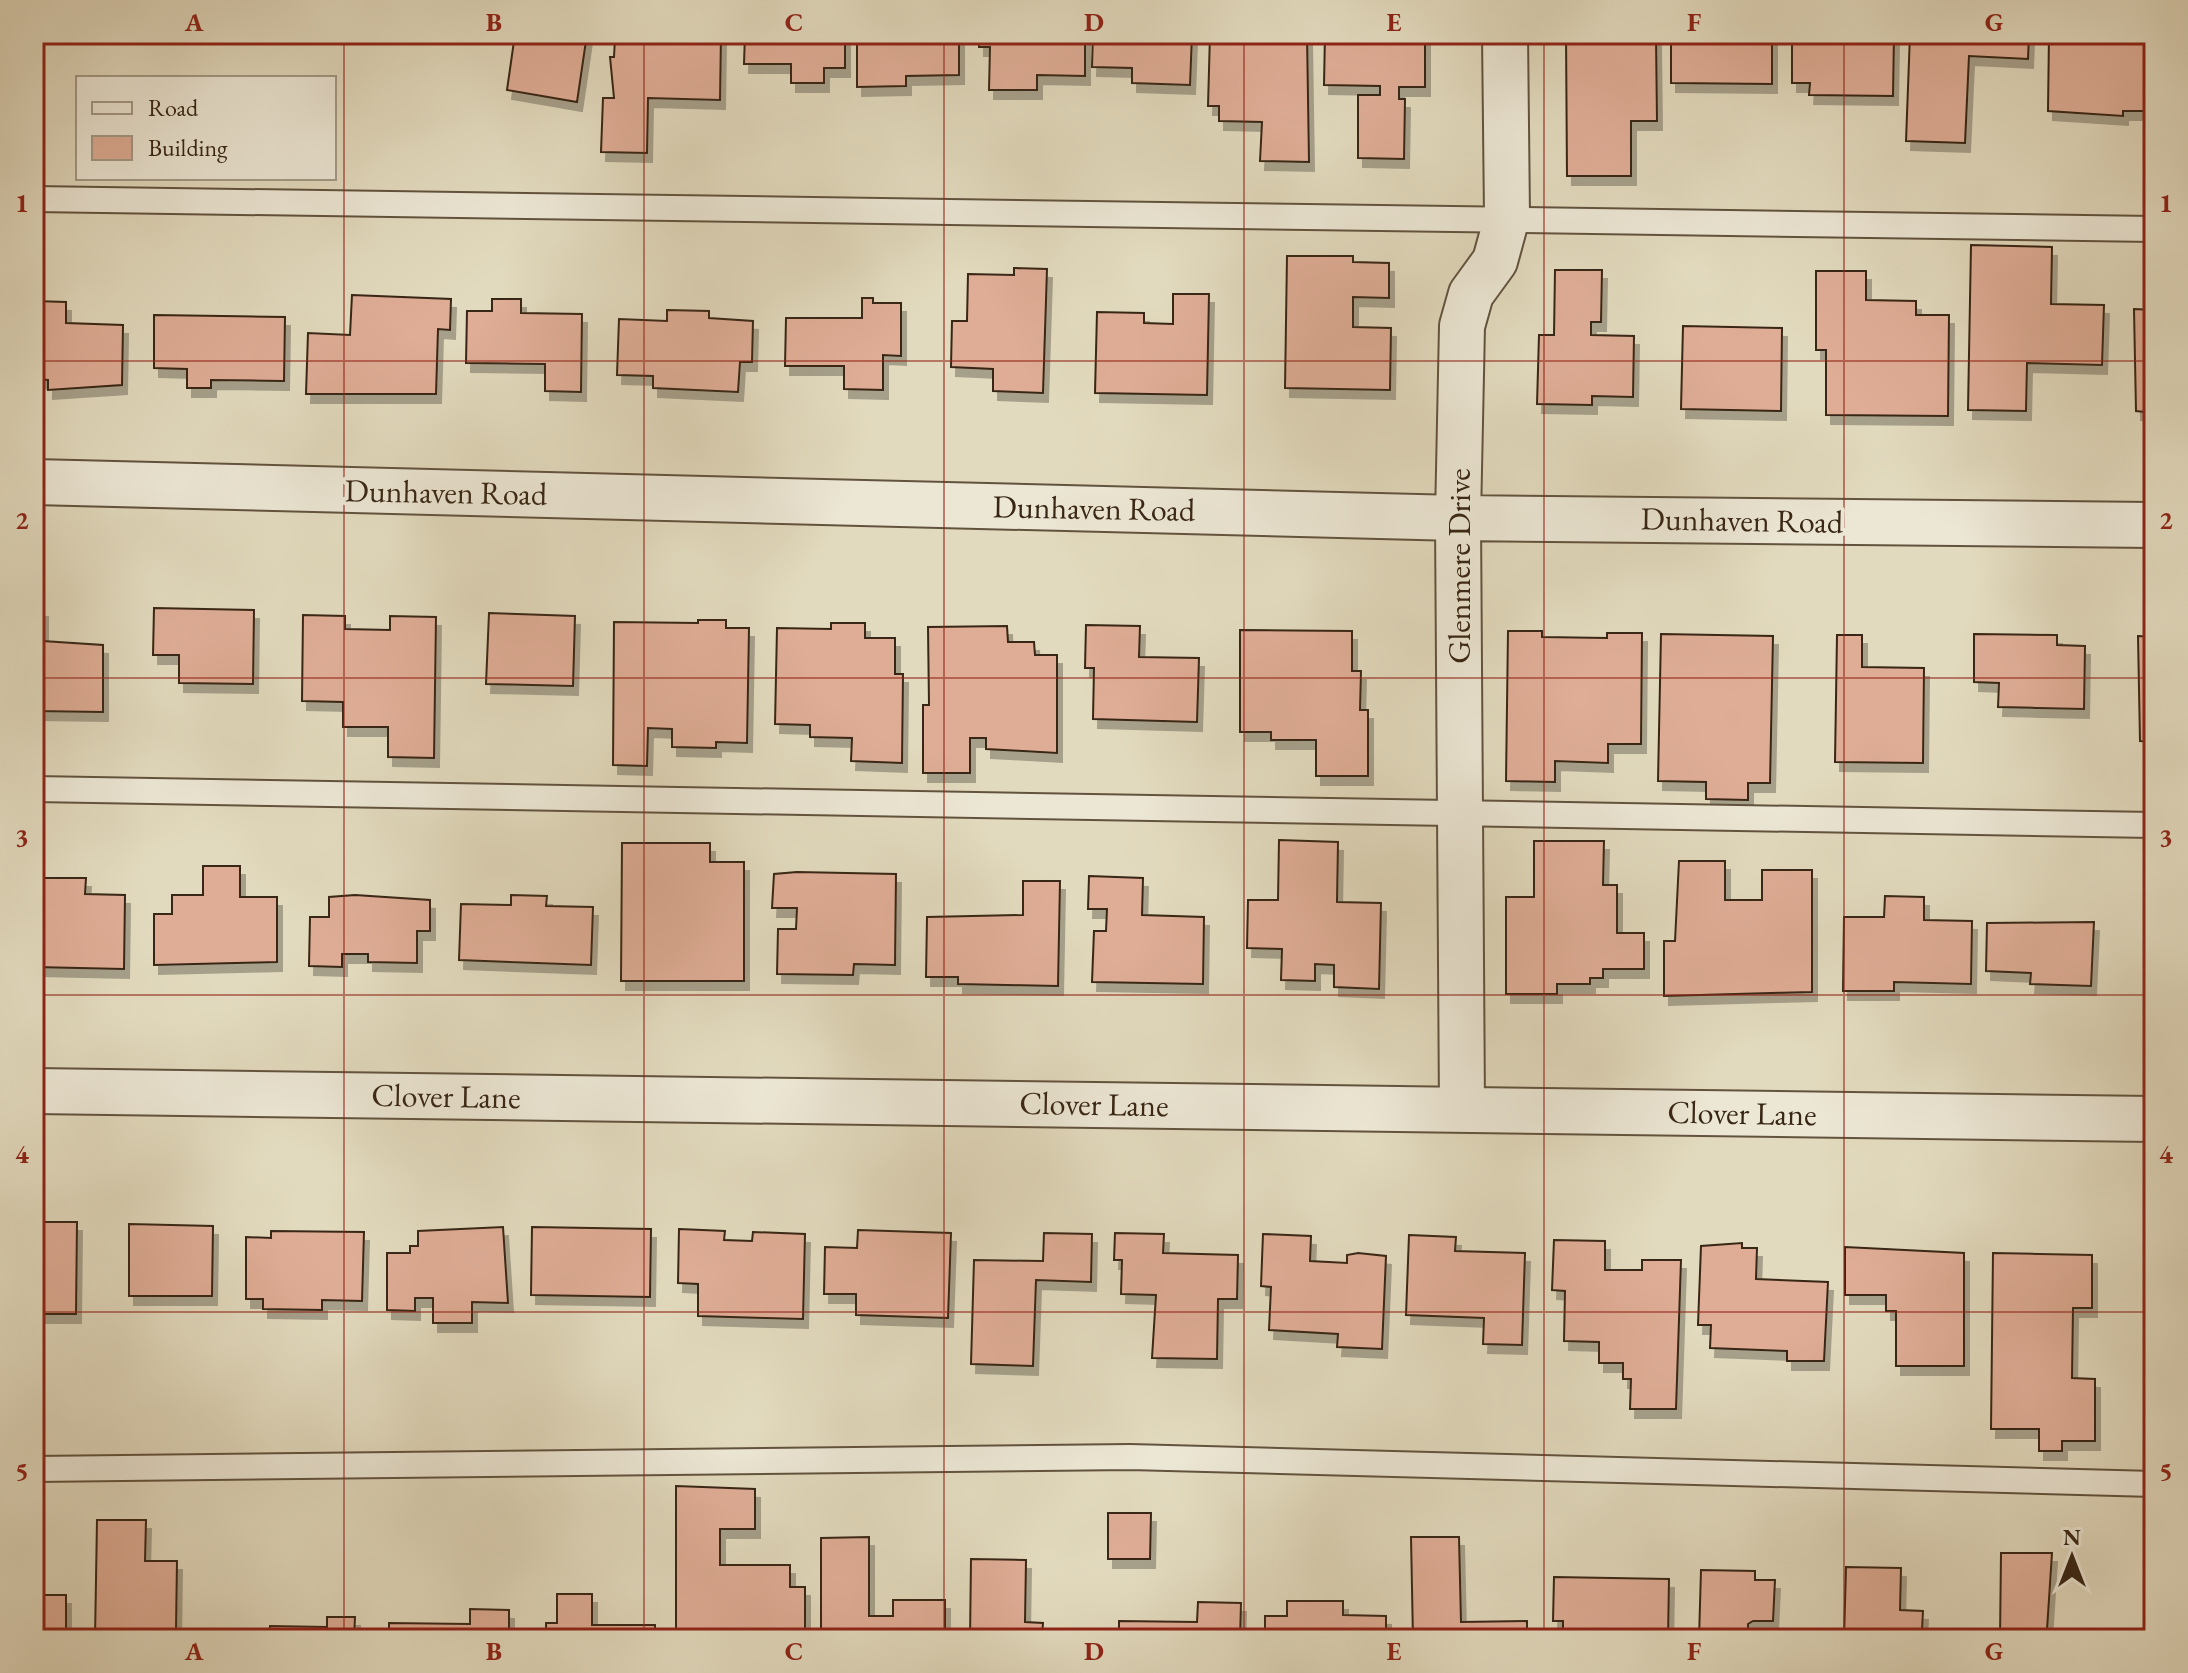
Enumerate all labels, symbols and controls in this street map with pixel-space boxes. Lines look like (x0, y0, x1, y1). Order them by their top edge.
text: A (184, 5, 204, 39)
text: B (486, 5, 502, 39)
text: C (785, 5, 803, 39)
text: D (1084, 5, 1104, 39)
text: E (1387, 5, 1402, 39)
text: F (1687, 5, 1701, 39)
text: G (1985, 5, 2004, 39)
legend (76, 76, 336, 180)
text: Road (148, 92, 199, 123)
text: Building (148, 132, 228, 163)
text: 1 (15, 186, 29, 220)
text: 1 (2159, 186, 2173, 220)
street label: Glenmere Drive (1438, 468, 1480, 664)
street label: Dunhaven Road (344, 469, 548, 515)
street label: Dunhaven Road (992, 485, 1196, 531)
street label: Dunhaven Road (1640, 497, 1844, 543)
text: 2 (15, 503, 29, 537)
text: 2 (2159, 503, 2173, 537)
text: 3 (15, 820, 29, 854)
text: 3 (2159, 820, 2173, 854)
street label: Clover Lane (371, 1074, 521, 1118)
street label: Clover Lane (1019, 1082, 1169, 1126)
street label: Clover Lane (1667, 1091, 1817, 1135)
text: 4 (15, 1137, 29, 1171)
text: 4 (2159, 1137, 2173, 1171)
text: 5 (15, 1454, 29, 1488)
text: 5 (2159, 1454, 2173, 1488)
north arrow (2032, 1517, 2112, 1597)
text: N (2063, 1523, 2081, 1552)
text: A (184, 1634, 204, 1668)
text: B (486, 1634, 502, 1668)
text: C (785, 1634, 803, 1668)
text: D (1084, 1634, 1104, 1668)
text: E (1387, 1634, 1402, 1668)
text: F (1687, 1634, 1701, 1668)
text: G (1985, 1634, 2004, 1668)

